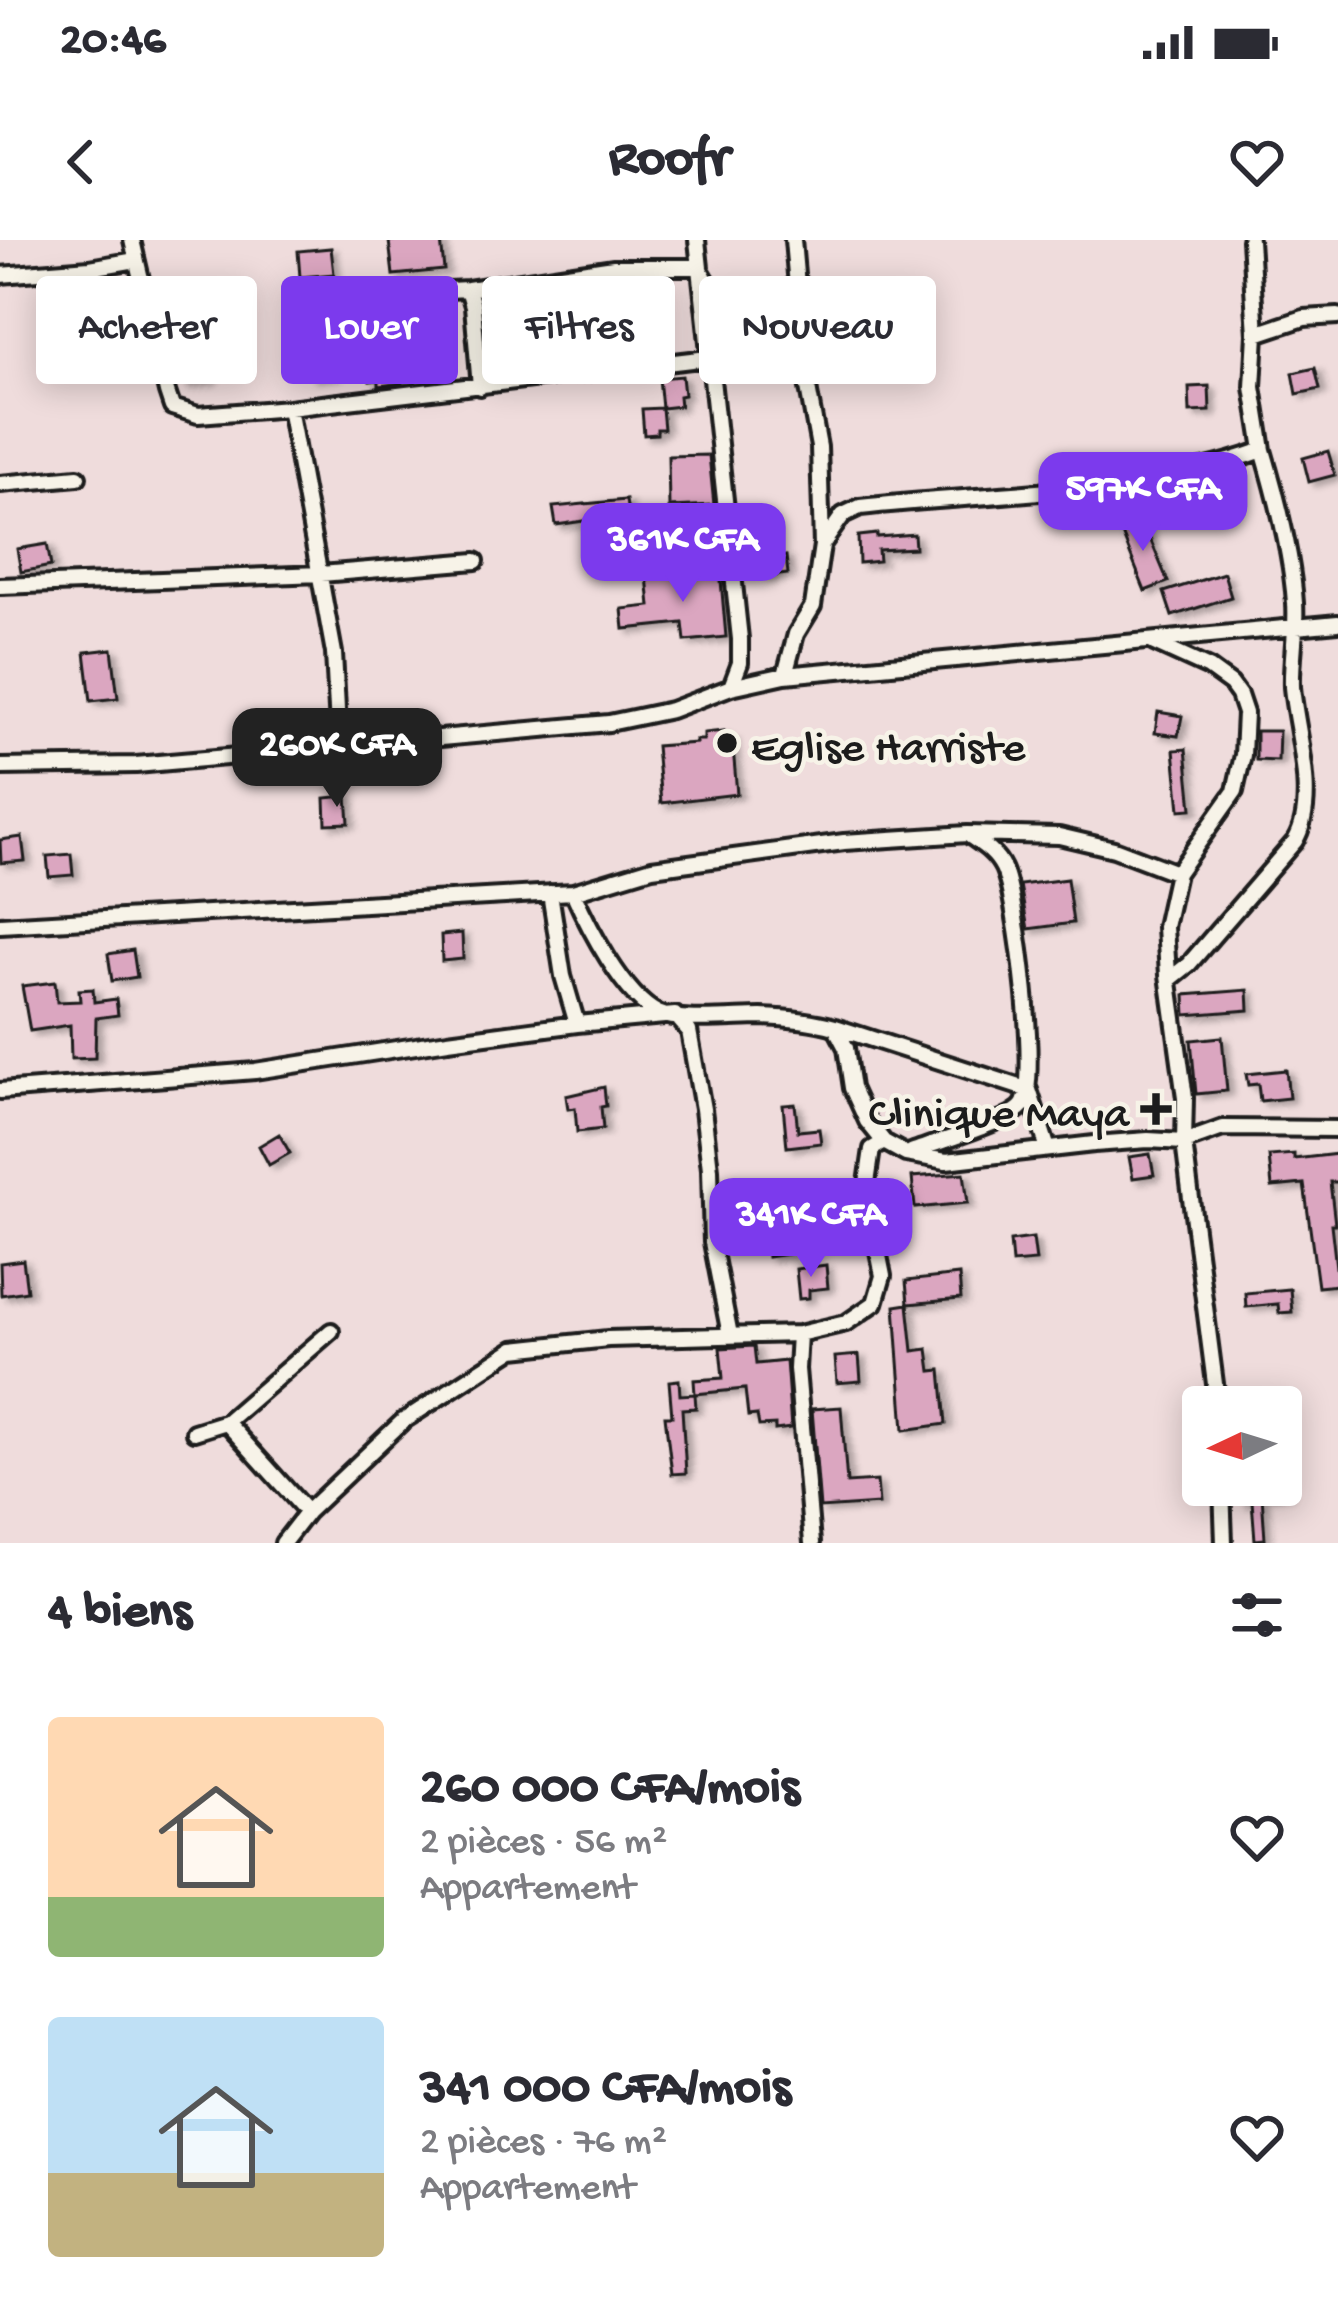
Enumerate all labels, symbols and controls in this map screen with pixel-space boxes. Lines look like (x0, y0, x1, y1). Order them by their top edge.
text: 20:46 (60, 16, 166, 69)
icon: back (48, 129, 114, 195)
icon: heart (1224, 129, 1290, 195)
text: Roofr (609, 130, 729, 194)
chip: Acheter (36, 276, 257, 384)
chip: Louer (281, 276, 458, 384)
chip: Filtres (482, 276, 675, 384)
chip: Nouveau (699, 276, 936, 384)
pin: 597K CFA (1019, 452, 1267, 554)
text: 597K CFA (1065, 468, 1221, 514)
pin: 361K CFA (559, 503, 807, 605)
text: 361K CFA (608, 519, 758, 565)
pin: 260K CFA (213, 708, 461, 810)
text: 260K CFA (259, 724, 415, 770)
place label: Eglise Harriste (751, 724, 1026, 777)
marker: Eglise Harriste (714, 730, 740, 756)
place label: Clinique Maya (869, 1090, 1131, 1143)
marker: Clinique Maya (1140, 1093, 1172, 1125)
pin: 341K CFA (687, 1178, 935, 1280)
text: 341K CFA (736, 1194, 886, 1240)
north arrow (1182, 1386, 1302, 1506)
map controls (1182, 1386, 1302, 1506)
icon: filters (1224, 1582, 1290, 1648)
text: 4 biens (48, 1585, 192, 1645)
text: 260 000 CFA/mois (420, 1761, 799, 1821)
icon: home (144, 1765, 288, 1909)
icon: heart (1224, 1804, 1290, 1870)
text: 2 pièces · 56 m² (420, 1821, 667, 1867)
text: Appartement (420, 1867, 635, 1913)
text: 341 000 CFA/mois (420, 2061, 791, 2121)
icon: home (144, 2065, 288, 2209)
icon: heart (1224, 2104, 1290, 2170)
text: 2 pièces · 76 m² (420, 2121, 667, 2167)
text: Appartement (420, 2167, 635, 2213)

